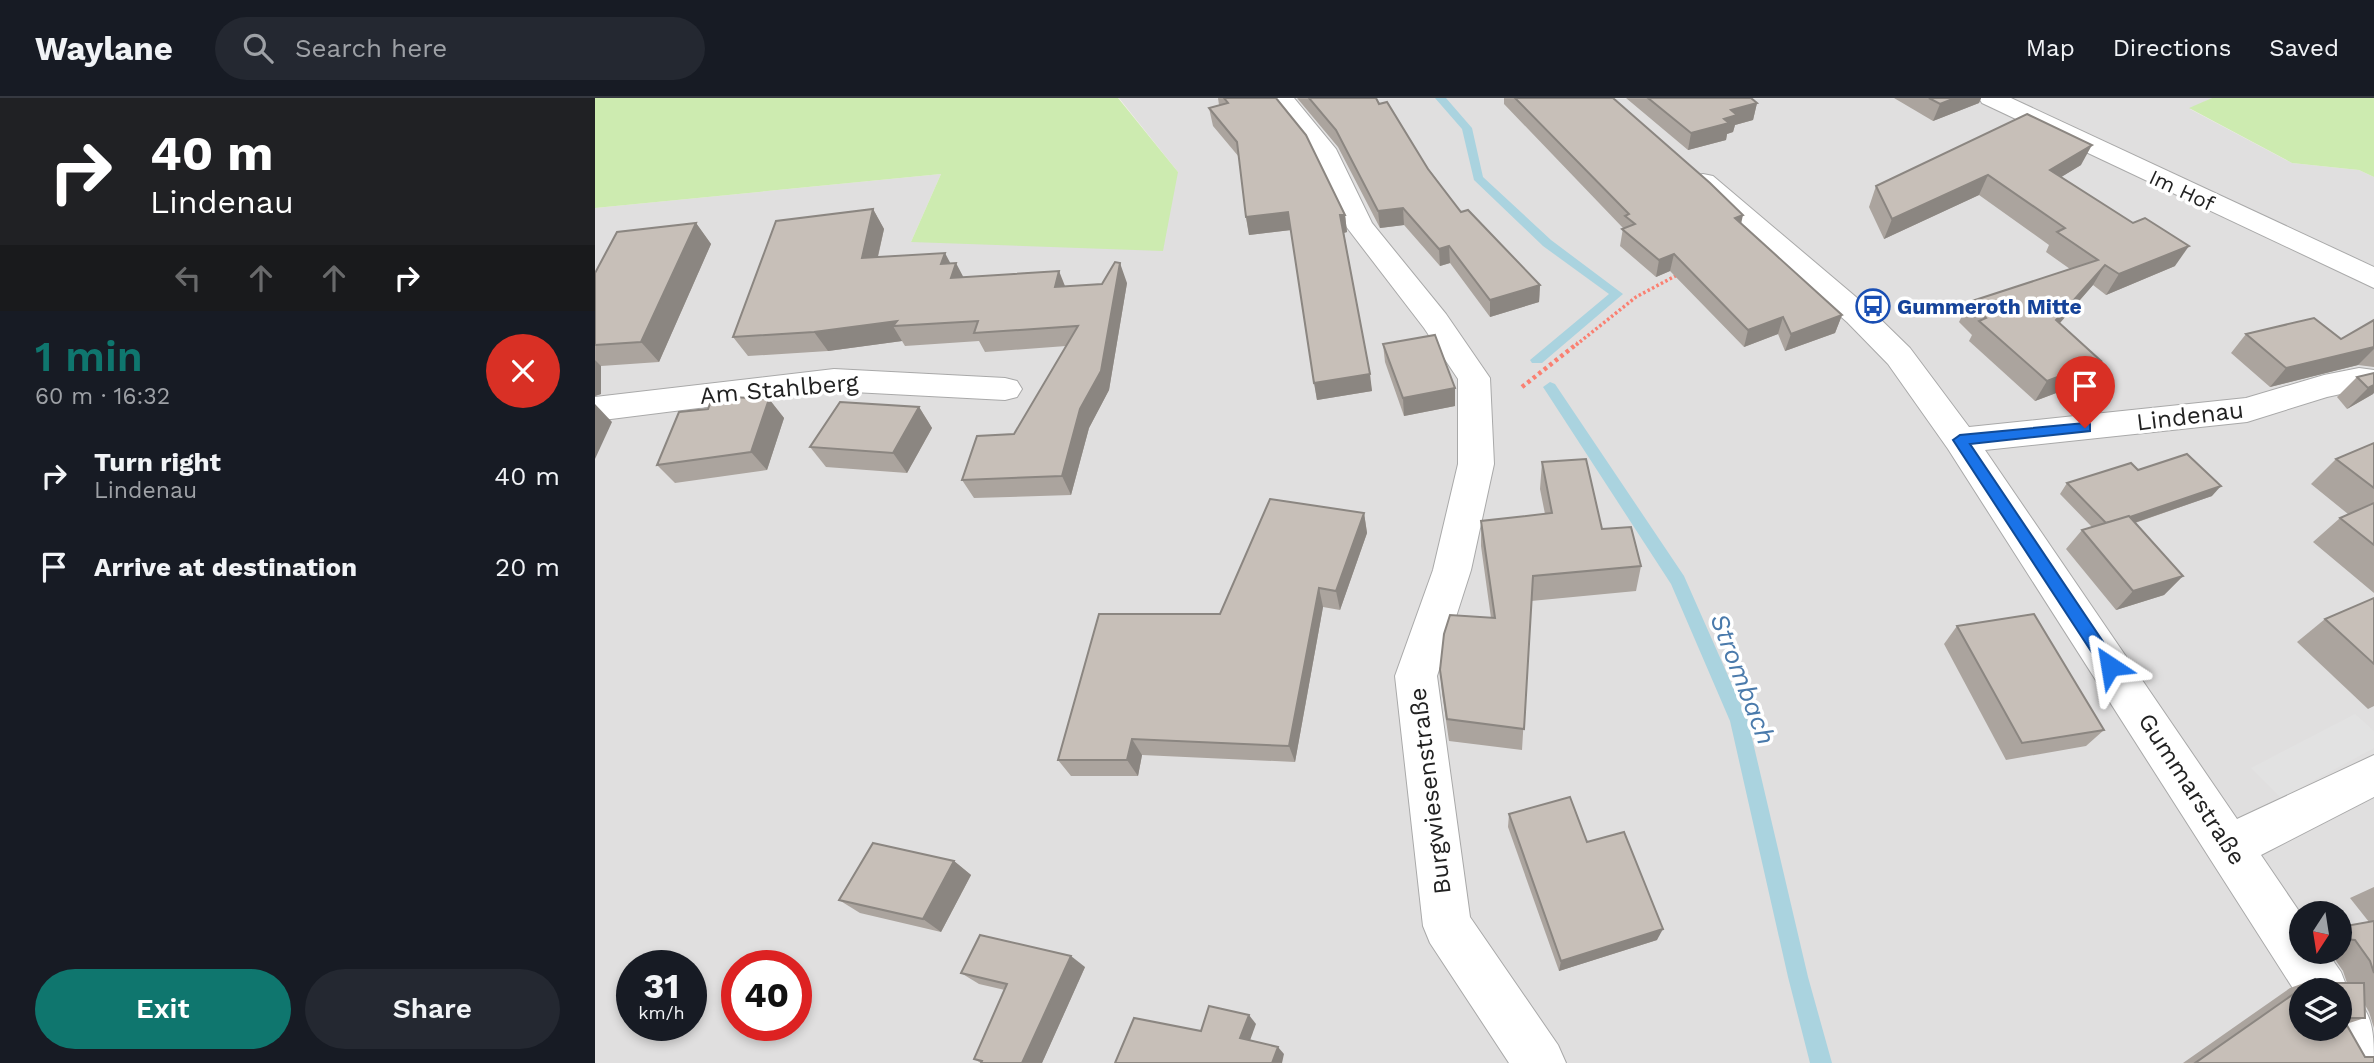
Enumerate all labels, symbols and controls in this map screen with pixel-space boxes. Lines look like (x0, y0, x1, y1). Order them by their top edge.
search box (215, 17, 705, 80)
text: Waylane (35, 29, 173, 68)
icon: search (239, 29, 277, 67)
text: Search here (295, 33, 447, 63)
text: Map (2026, 34, 2075, 62)
text: Directions (2113, 34, 2231, 62)
text: Saved (2269, 34, 2339, 62)
text: 40 m (150, 124, 273, 182)
icon: right (35, 126, 126, 217)
street label: Im Hof (2145, 164, 2219, 216)
text: Lindenau (150, 183, 294, 221)
icon: left (169, 259, 207, 297)
icon: ahead (242, 259, 280, 297)
icon: ahead (315, 259, 353, 297)
icon: right (388, 259, 426, 297)
bus stop icon: Gummeroth Mitte (1854, 287, 1892, 325)
place label: Gummeroth Mitte (1897, 294, 2082, 319)
text: 1 min (35, 332, 143, 381)
button: close (486, 334, 560, 408)
pin (2055, 356, 2115, 428)
icon: arrive (2066, 367, 2104, 405)
street label: Am Stahlberg (699, 368, 860, 410)
text: 60 m · 16:32 (35, 383, 170, 410)
street label: Lindenau (2135, 396, 2245, 436)
text: Turn right (94, 447, 221, 477)
icon: right (35, 457, 73, 495)
text: 40 m (494, 461, 560, 491)
text: Lindenau (94, 477, 197, 504)
icon: arrive (35, 548, 73, 586)
text: Arrive at destination (94, 552, 357, 582)
text: 20 m (495, 552, 560, 582)
water label: Strombach (1704, 609, 1782, 749)
position arrow (2073, 629, 2147, 703)
street label: Burgwiesenstraße (1403, 686, 1457, 896)
street label: Gummarstraße (2133, 708, 2251, 870)
north arrow (2289, 901, 2352, 964)
map controls (2289, 901, 2352, 1041)
speed limit sign: 40 (721, 950, 812, 1041)
text: 31 (644, 965, 679, 1007)
button: Exit (35, 969, 291, 1049)
button: Share (305, 969, 560, 1049)
button: layers (2289, 978, 2352, 1041)
text: km/h (638, 1002, 685, 1023)

